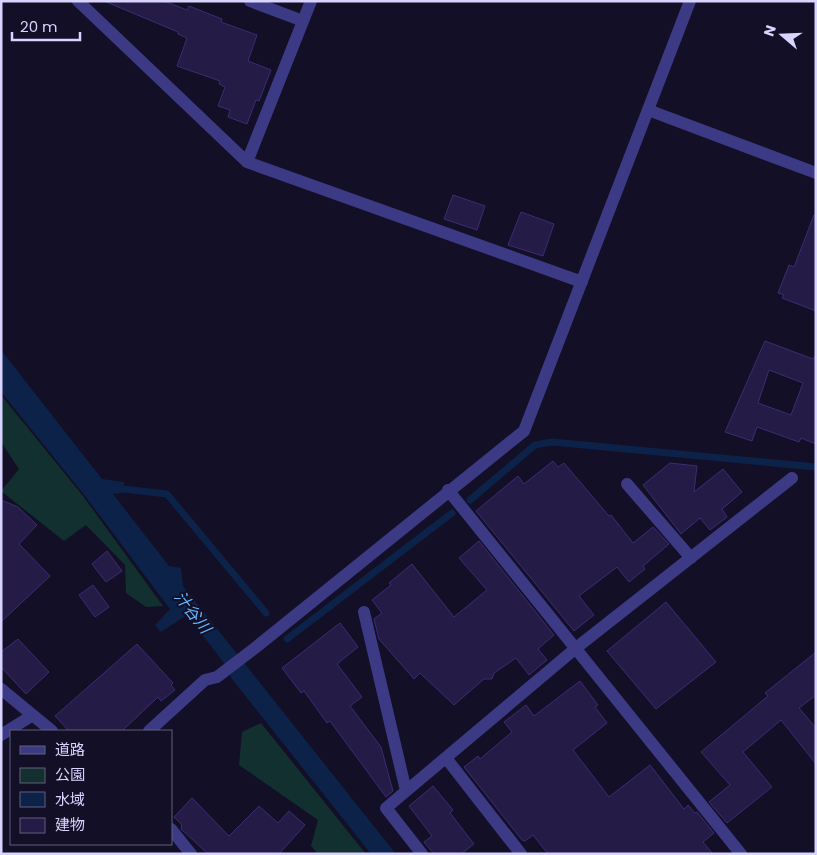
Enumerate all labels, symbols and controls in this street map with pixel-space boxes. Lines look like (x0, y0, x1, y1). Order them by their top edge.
scale bar (12, 10, 80, 42)
north arrow (757, 10, 807, 60)
text: 20 m (20, 16, 58, 37)
text: N (759, 23, 781, 39)
water label: 汁谷川 (169, 586, 218, 640)
legend (10, 730, 172, 845)
text: 道路 (55, 739, 85, 760)
text: 公園 (55, 764, 85, 785)
text: 水域 (55, 789, 85, 810)
text: 建物 (55, 814, 85, 835)

